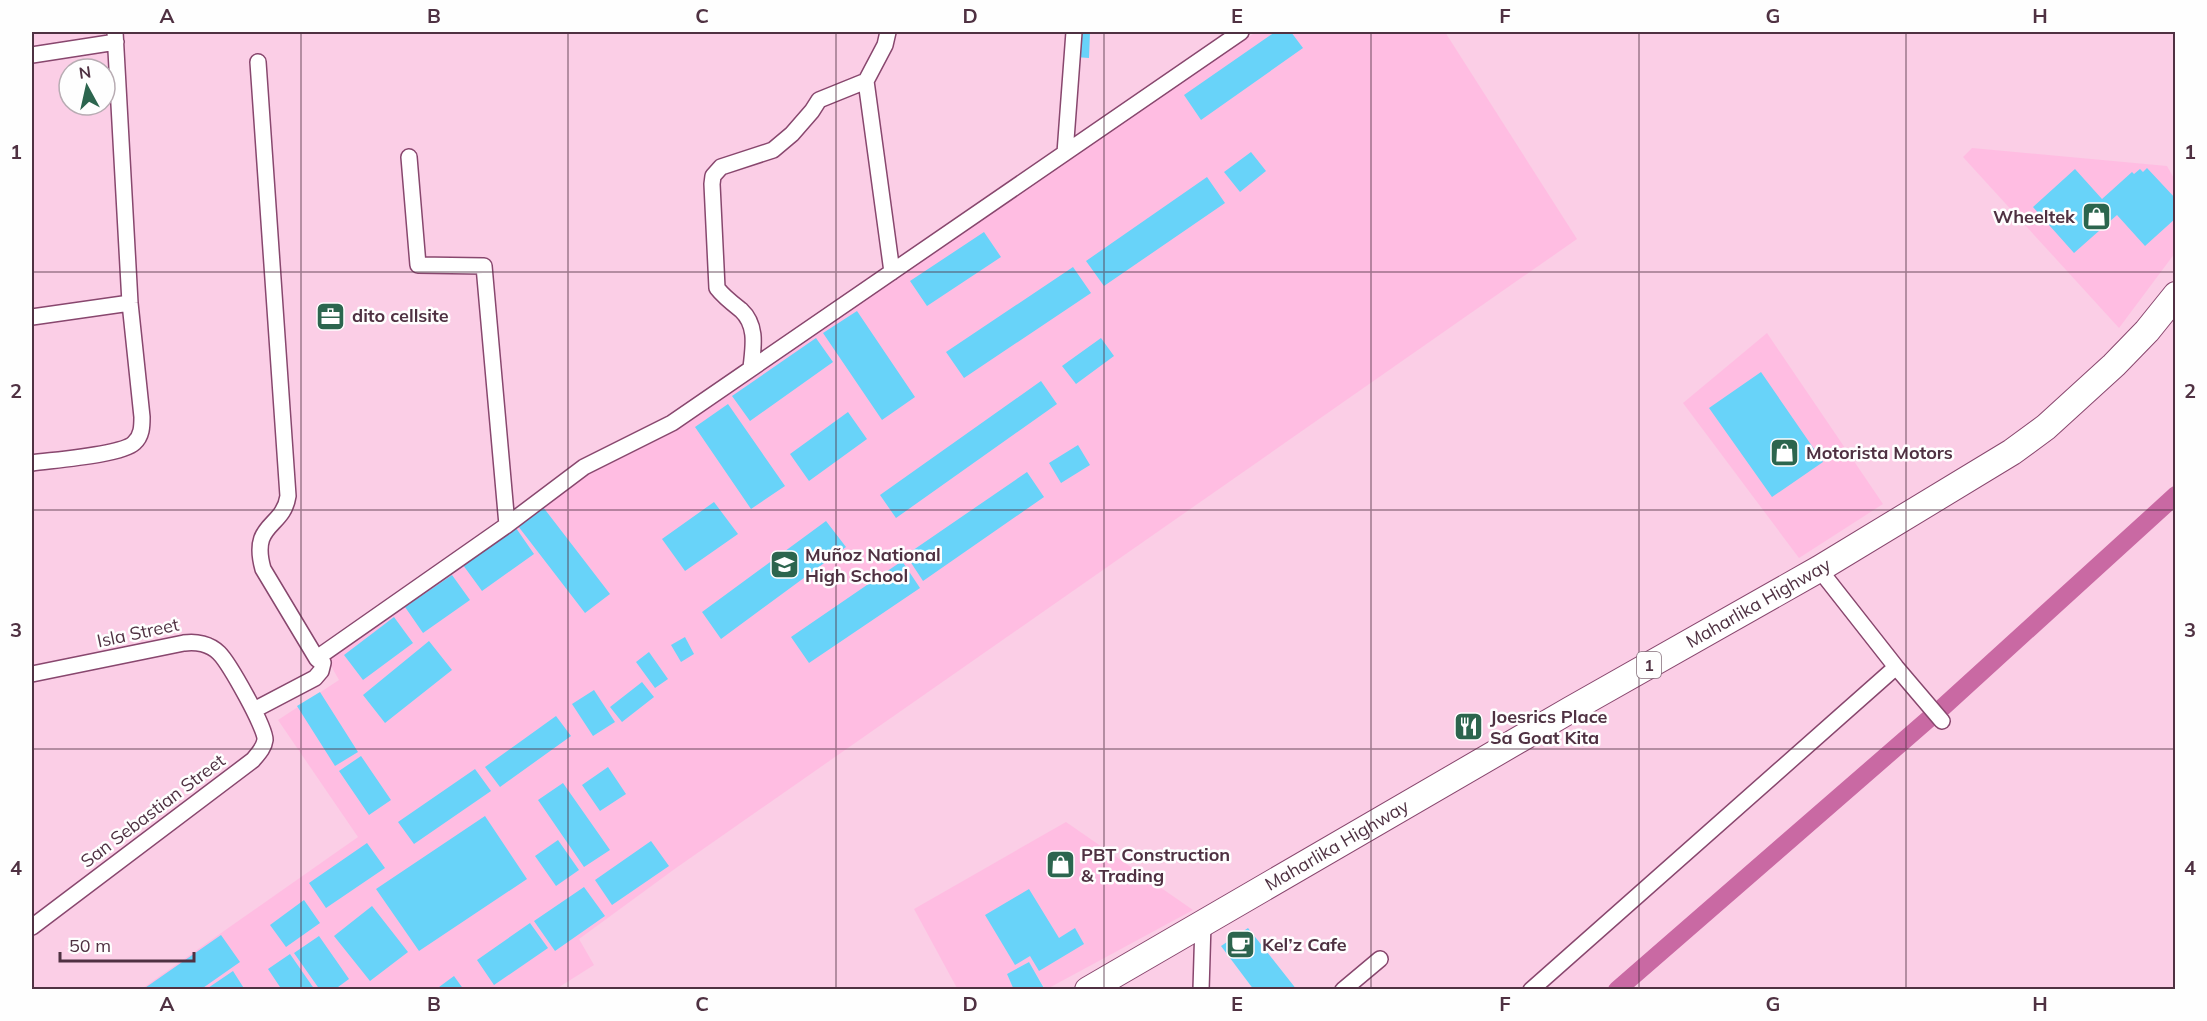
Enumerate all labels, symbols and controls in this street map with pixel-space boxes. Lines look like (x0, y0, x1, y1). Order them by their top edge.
text: A (160, 3, 175, 28)
text: B (427, 3, 441, 28)
text: C (695, 3, 709, 28)
text: D (962, 3, 978, 28)
text: E (1231, 3, 1243, 28)
text: F (1499, 3, 1511, 28)
text: G (1766, 3, 1780, 28)
text: H (2032, 3, 2048, 28)
north arrow (57, 57, 117, 117)
text: N (78, 61, 92, 83)
text: 1 (10, 139, 22, 164)
text: 1 (2184, 139, 2196, 164)
shop icon: Wheeltek (2080, 201, 2112, 233)
place label: Wheeltek (1993, 205, 2076, 228)
office icon: dito cellsite (315, 300, 347, 332)
place label: dito cellsite (352, 304, 449, 327)
text: 2 (10, 378, 22, 403)
text: 2 (2184, 378, 2196, 403)
shop icon: Motorista Motors (1769, 437, 1801, 469)
place label: Motorista Motors (1806, 441, 1953, 464)
place label: Muñoz National High School (805, 543, 941, 587)
school or university icon: Muñoz National High School (768, 549, 800, 581)
street label: Maharlika Highway (1682, 552, 1835, 653)
street label: Isla Street (95, 613, 181, 652)
text: 3 (10, 617, 22, 642)
text: 3 (2184, 617, 2196, 642)
road number: 1 (1637, 652, 1661, 678)
place label: Joesrics Place Sa Goat Kita (1490, 705, 1608, 749)
restaurant icon: Joesrics Place Sa Goat Kita (1453, 711, 1485, 743)
street label: San Sebastian Street (76, 749, 230, 872)
street label: Maharlika Highway (1261, 794, 1413, 896)
place label: PBT Construction & Trading (1081, 843, 1230, 887)
shop icon: PBT Construction & Trading (1044, 849, 1076, 881)
text: 4 (10, 855, 22, 880)
text: 4 (2184, 855, 2196, 880)
scale bar (60, 925, 194, 963)
cafe icon: Kel’z Cafe (1225, 929, 1257, 961)
place label: Kel’z Cafe (1262, 933, 1347, 956)
text: 50 m (69, 934, 111, 957)
text: A (160, 991, 175, 1016)
text: B (427, 991, 441, 1016)
text: C (695, 991, 709, 1016)
text: D (962, 991, 978, 1016)
text: E (1231, 991, 1243, 1016)
text: F (1499, 991, 1511, 1016)
text: G (1766, 991, 1780, 1016)
text: H (2032, 991, 2048, 1016)

